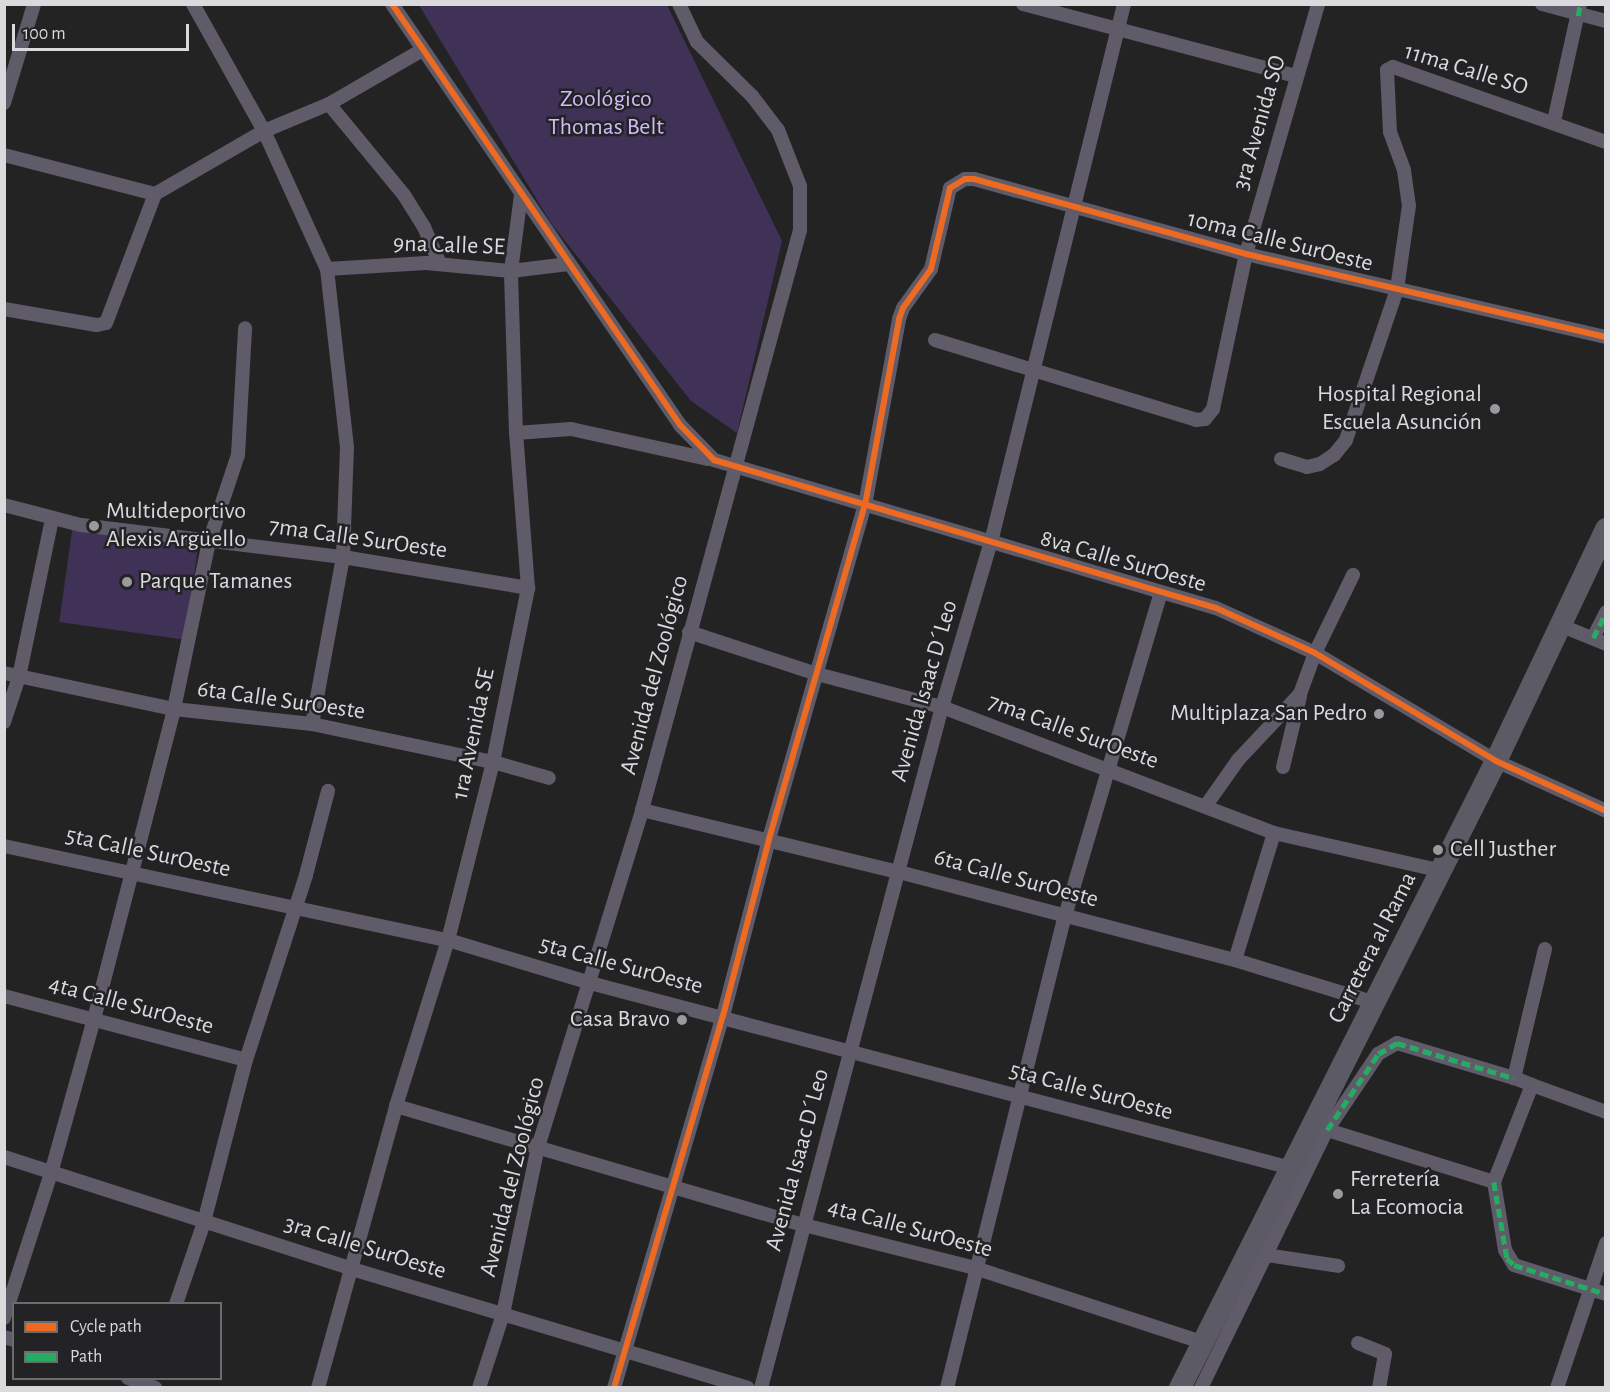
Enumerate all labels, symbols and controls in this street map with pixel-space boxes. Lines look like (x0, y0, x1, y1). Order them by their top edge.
scale bar (15, 12, 192, 50)
text: 100 m (23, 25, 66, 43)
street label: 11ma Calle SO (1401, 38, 1531, 102)
street label: 3ra Avenida SO (1227, 52, 1293, 194)
park label: Zoológico Thomas Belt (548, 86, 664, 142)
street label: 10ma Calle SurOeste (1184, 205, 1376, 279)
street label: 9na Calle SE (393, 230, 505, 262)
place label: Hospital Regional Escuela Asunción (1317, 381, 1482, 437)
marker: Hospital Regional Escuela Asunción (1486, 400, 1504, 418)
place label: Multideportivo Alexis Argüello (106, 498, 246, 554)
street label: 7ma Calle SurOeste (267, 512, 449, 566)
marker: Multideportivo Alexis Argüello (87, 519, 101, 533)
street label: 8va Calle SurOeste (1037, 525, 1209, 599)
place label: Parque Tamanes (139, 568, 292, 596)
street label: Avenida del Zoológico (615, 572, 695, 778)
marker: Parque Tamanes (120, 575, 134, 589)
street label: Avenida Isaac D´Leo (885, 597, 965, 785)
street label: 1ra Avenida SE (446, 666, 502, 802)
street label: 6ta Calle SurOeste (195, 675, 367, 727)
street label: 7ma Calle SurOeste (984, 688, 1162, 776)
place label: Multiplaza San Pedro (1170, 700, 1367, 728)
marker: Multiplaza San Pedro (1372, 707, 1386, 721)
street label: 5ta Calle SurOeste (63, 821, 233, 885)
place label: Cell Justher (1450, 836, 1556, 864)
street label: 6ta Calle SurOeste (931, 843, 1101, 915)
marker: Cell Justher (1431, 843, 1445, 857)
street label: Carretera al Rama (1323, 868, 1423, 1028)
street label: 5ta Calle SurOeste (536, 930, 706, 1002)
street label: 4ta Calle SurOeste (45, 970, 217, 1042)
place label: Casa Bravo (570, 1006, 670, 1034)
marker: Casa Bravo (675, 1013, 689, 1027)
street label: 5ta Calle SurOeste (1006, 1056, 1176, 1128)
street label: Avenida Isaac D´Leo (760, 1066, 836, 1254)
street label: Avenida del Zoológico (474, 1074, 552, 1280)
place label: Ferretería La Ecomocia (1350, 1166, 1464, 1222)
marker: Ferretería La Ecomocia (1331, 1187, 1345, 1201)
street label: 4ta Calle SurOeste (824, 1193, 996, 1265)
street label: 3ra Calle SurOeste (281, 1210, 449, 1286)
legend (12, 1302, 222, 1380)
text: Cycle path (70, 1318, 142, 1336)
text: Path (70, 1348, 102, 1366)

